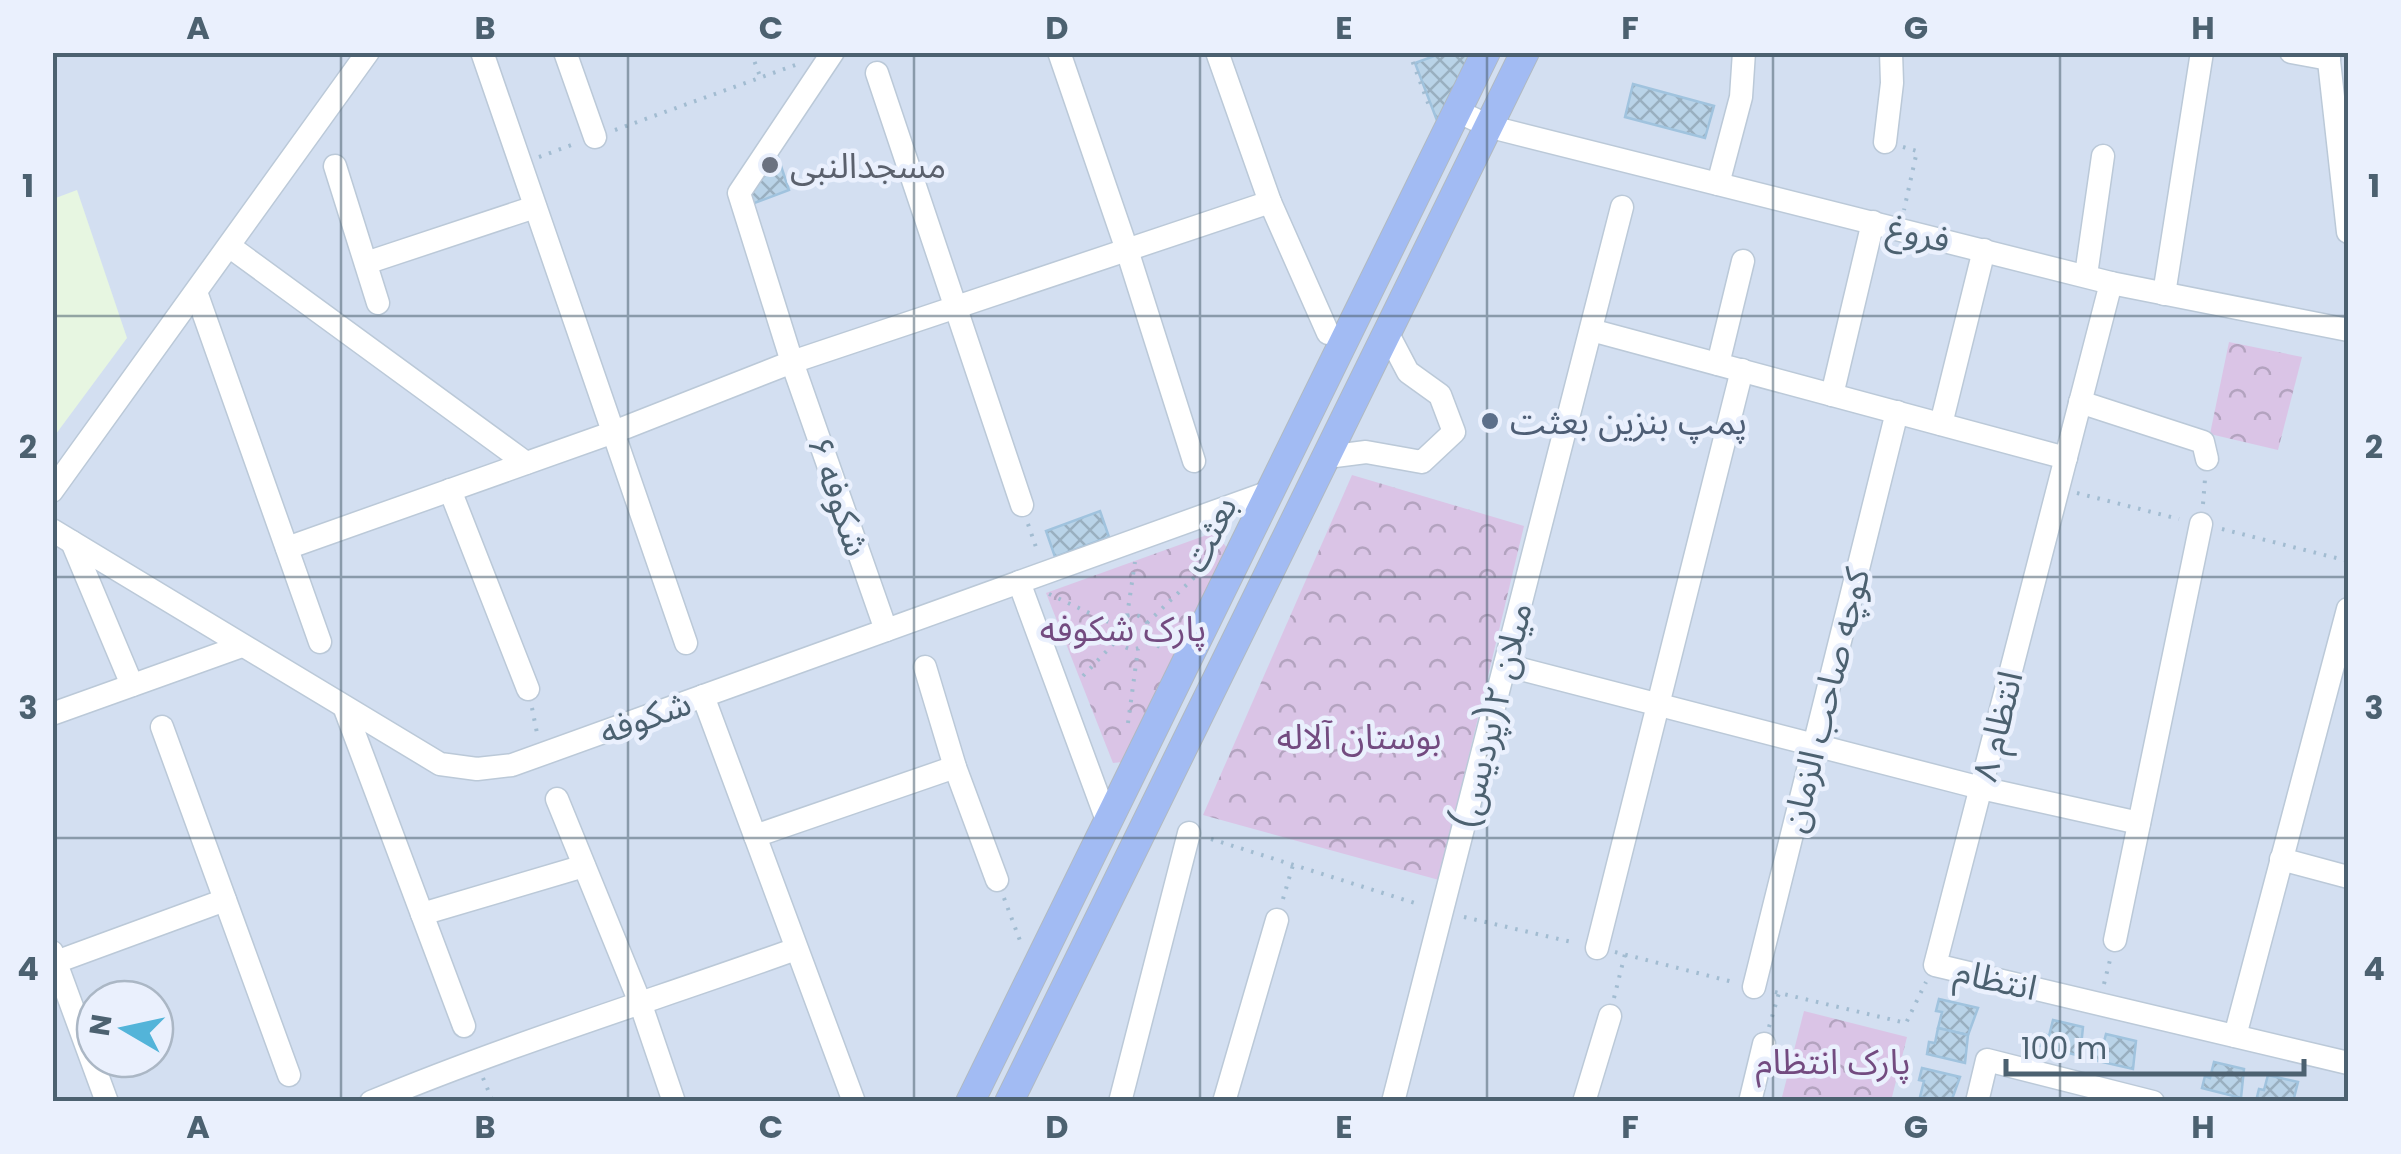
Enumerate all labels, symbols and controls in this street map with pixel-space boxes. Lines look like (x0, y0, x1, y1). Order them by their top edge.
text: A (186, 5, 210, 50)
text: B (474, 5, 496, 50)
text: C (759, 5, 783, 50)
text: D (1045, 5, 1069, 50)
text: E (1335, 5, 1353, 50)
text: F (1621, 5, 1639, 50)
text: G (1904, 5, 1928, 50)
text: H (2191, 5, 2215, 50)
place label: مسجدالنبی (790, 141, 946, 190)
marker: مسجدالنبی (759, 154, 781, 176)
text: 1 (22, 163, 34, 208)
text: 1 (2368, 163, 2380, 208)
street label: فروغ (1882, 202, 1955, 266)
place label: پمپ بنزین بعثت (1510, 397, 1747, 446)
marker: پمپ بنزین بعثت (1479, 410, 1501, 432)
text: 2 (19, 424, 37, 469)
text: 2 (2365, 424, 2383, 469)
street label: شکوفه ۶ (796, 430, 882, 562)
street label: بعثت (1170, 488, 1248, 580)
street label: کوچه صاحب الزمان (1769, 562, 1882, 837)
street label: میلان ۲(پردیس) (1440, 597, 1544, 835)
park label: پارک شکوفه (1040, 604, 1206, 653)
street label: انتظام ۸ (1960, 666, 2036, 787)
street label: شکوفه (592, 678, 698, 756)
text: 3 (18, 685, 38, 730)
text: 3 (2364, 685, 2384, 730)
park label: بوستان آلاله (1277, 712, 1441, 761)
text: 4 (17, 946, 39, 991)
street label: انتظام (1950, 946, 2042, 1014)
text: 4 (2363, 946, 2385, 991)
north arrow (75, 979, 175, 1079)
text: N (80, 1012, 122, 1039)
scale bar (2006, 1014, 2304, 1076)
text: 100 m (2021, 1027, 2107, 1070)
park label: پارک انتظام (1756, 1037, 1910, 1088)
text: A (186, 1104, 210, 1149)
text: B (474, 1104, 496, 1149)
text: C (759, 1104, 783, 1149)
text: D (1045, 1104, 1069, 1149)
text: E (1335, 1104, 1353, 1149)
text: F (1621, 1104, 1639, 1149)
text: G (1904, 1104, 1928, 1149)
text: H (2191, 1104, 2215, 1149)

